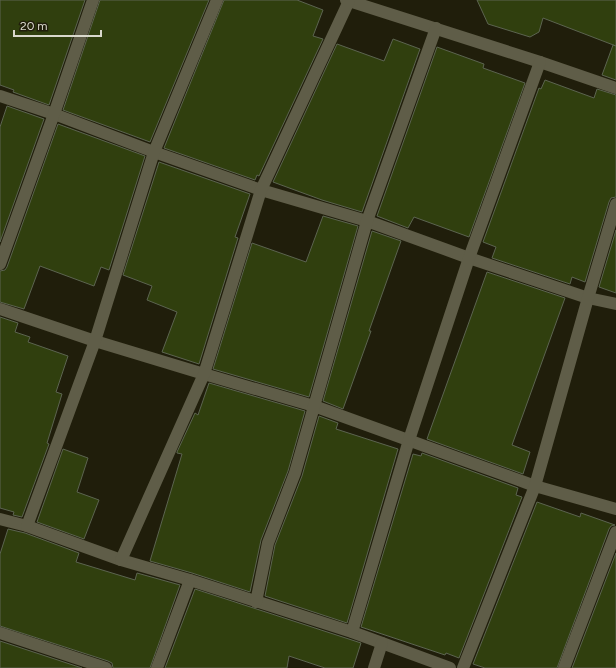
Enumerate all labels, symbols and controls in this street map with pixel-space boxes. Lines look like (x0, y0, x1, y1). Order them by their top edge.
scale bar (14, 12, 101, 38)
text: 20 m (20, 19, 48, 33)

